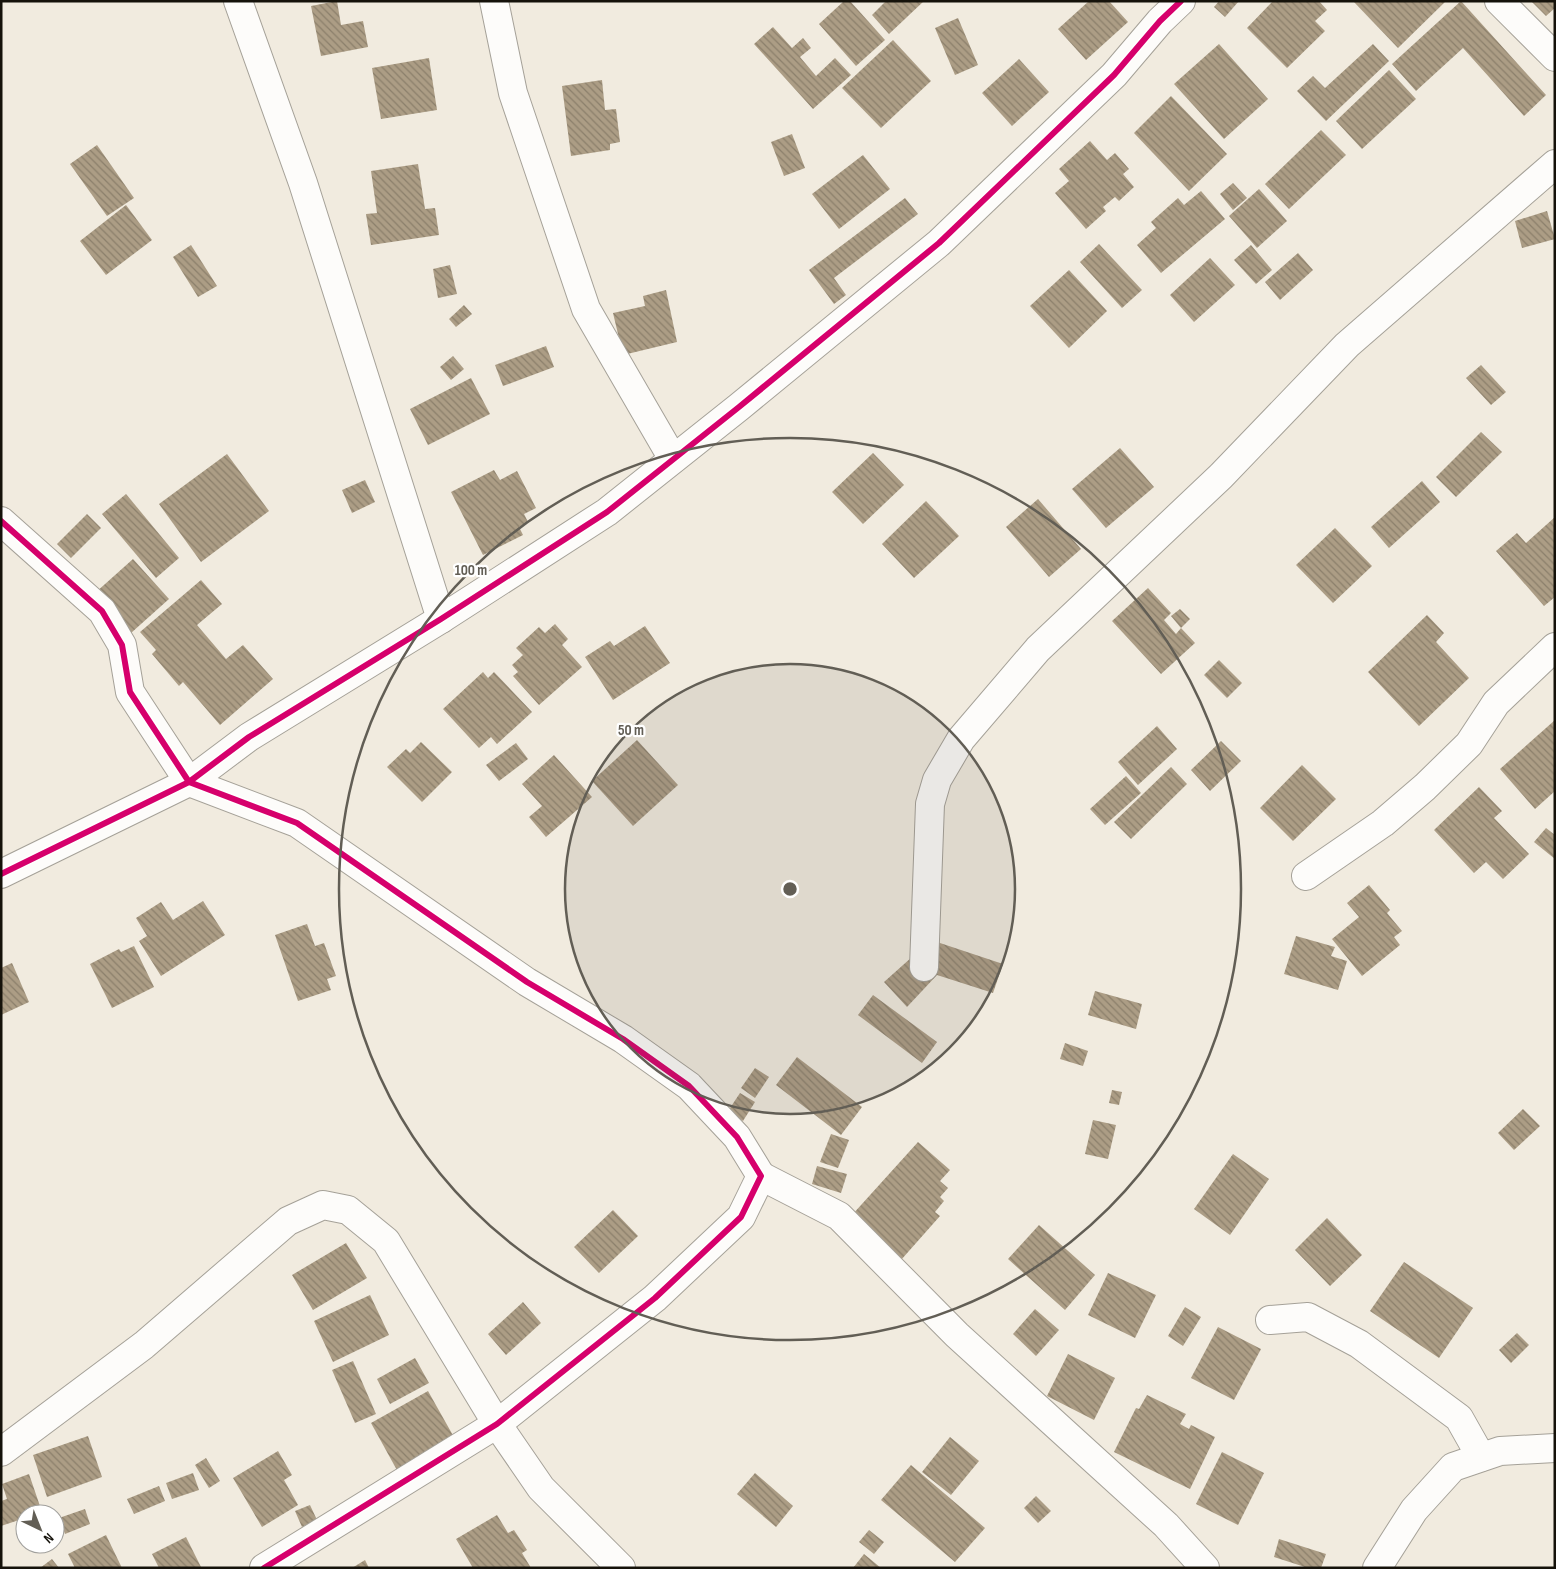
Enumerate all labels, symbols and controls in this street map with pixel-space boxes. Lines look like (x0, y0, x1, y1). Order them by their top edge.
text: 100 m (455, 561, 487, 580)
text: 50 m (618, 721, 644, 740)
centre of rings (781, 880, 799, 898)
north arrow (15, 1504, 65, 1554)
text: N (40, 1529, 57, 1547)

